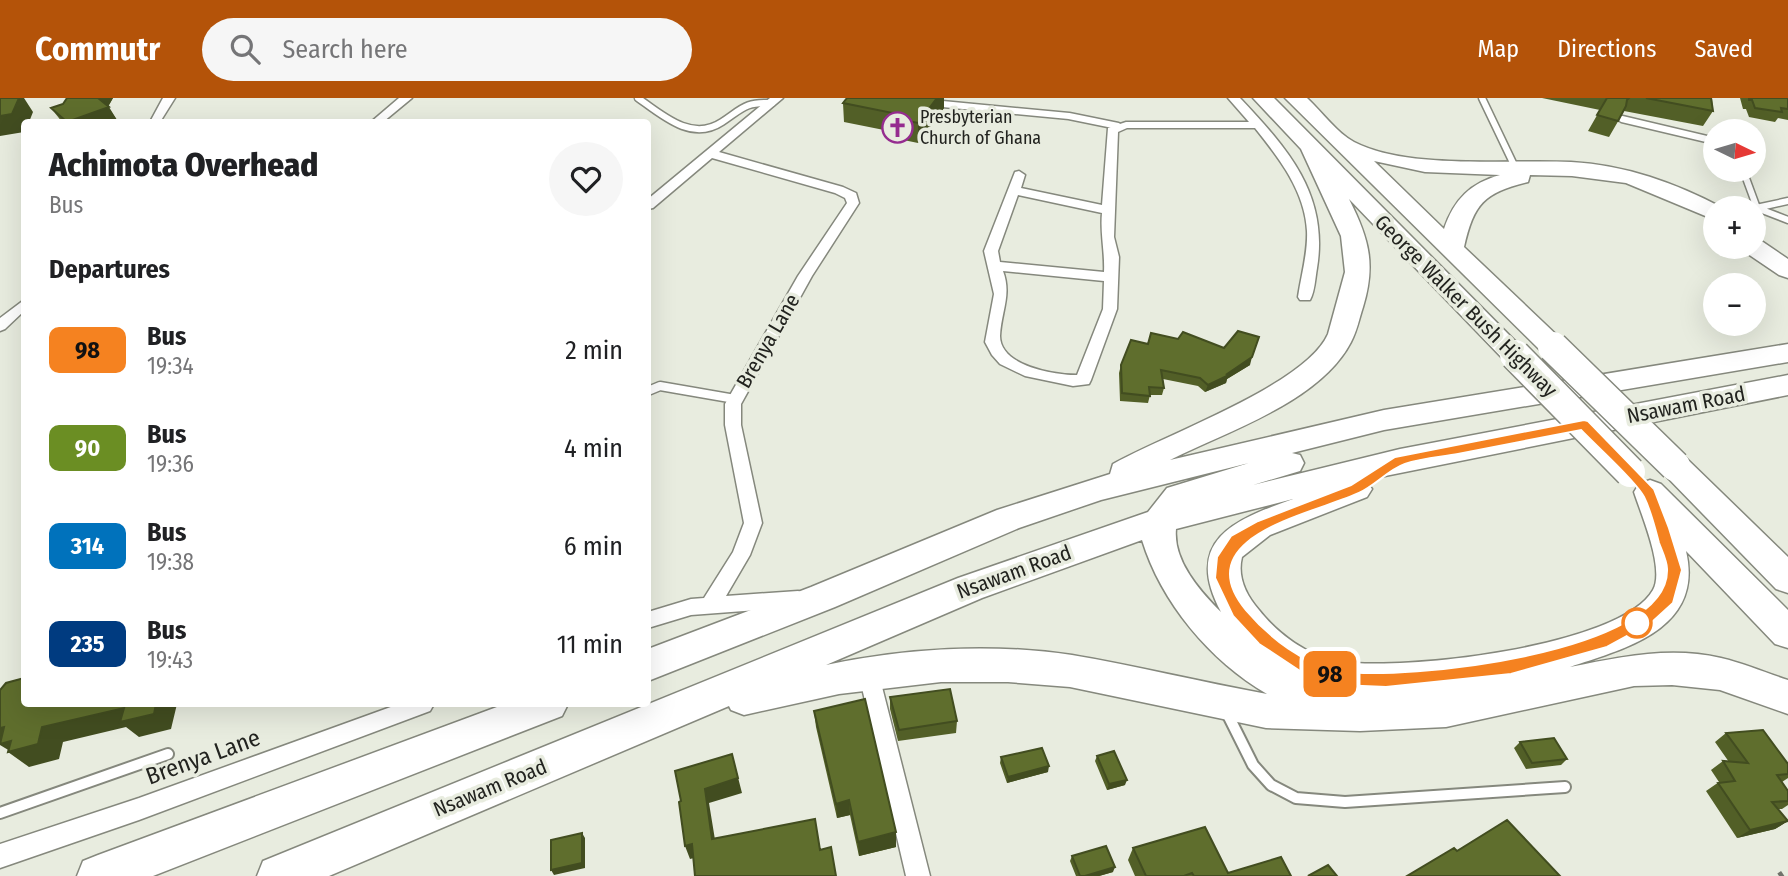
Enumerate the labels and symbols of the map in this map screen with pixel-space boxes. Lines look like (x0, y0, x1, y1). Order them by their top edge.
place label: Presbyterian Church of Ghana (920, 106, 1041, 149)
church icon: Presbyterian Church of Ghana (880, 110, 914, 144)
north arrow (1703, 119, 1766, 182)
street label: George Walker Bush Highway (1369, 209, 1563, 403)
street label: Brenya Lane (731, 289, 805, 393)
street label: Nsawam Road (1625, 381, 1747, 429)
street label: Nsawam Road (953, 539, 1075, 605)
unlabelled marker (1622, 608, 1652, 638)
line badge: 98 (1298, 651, 1362, 697)
street label: Brenya Lane (142, 723, 264, 791)
street label: Nsawam Road (429, 753, 551, 823)

